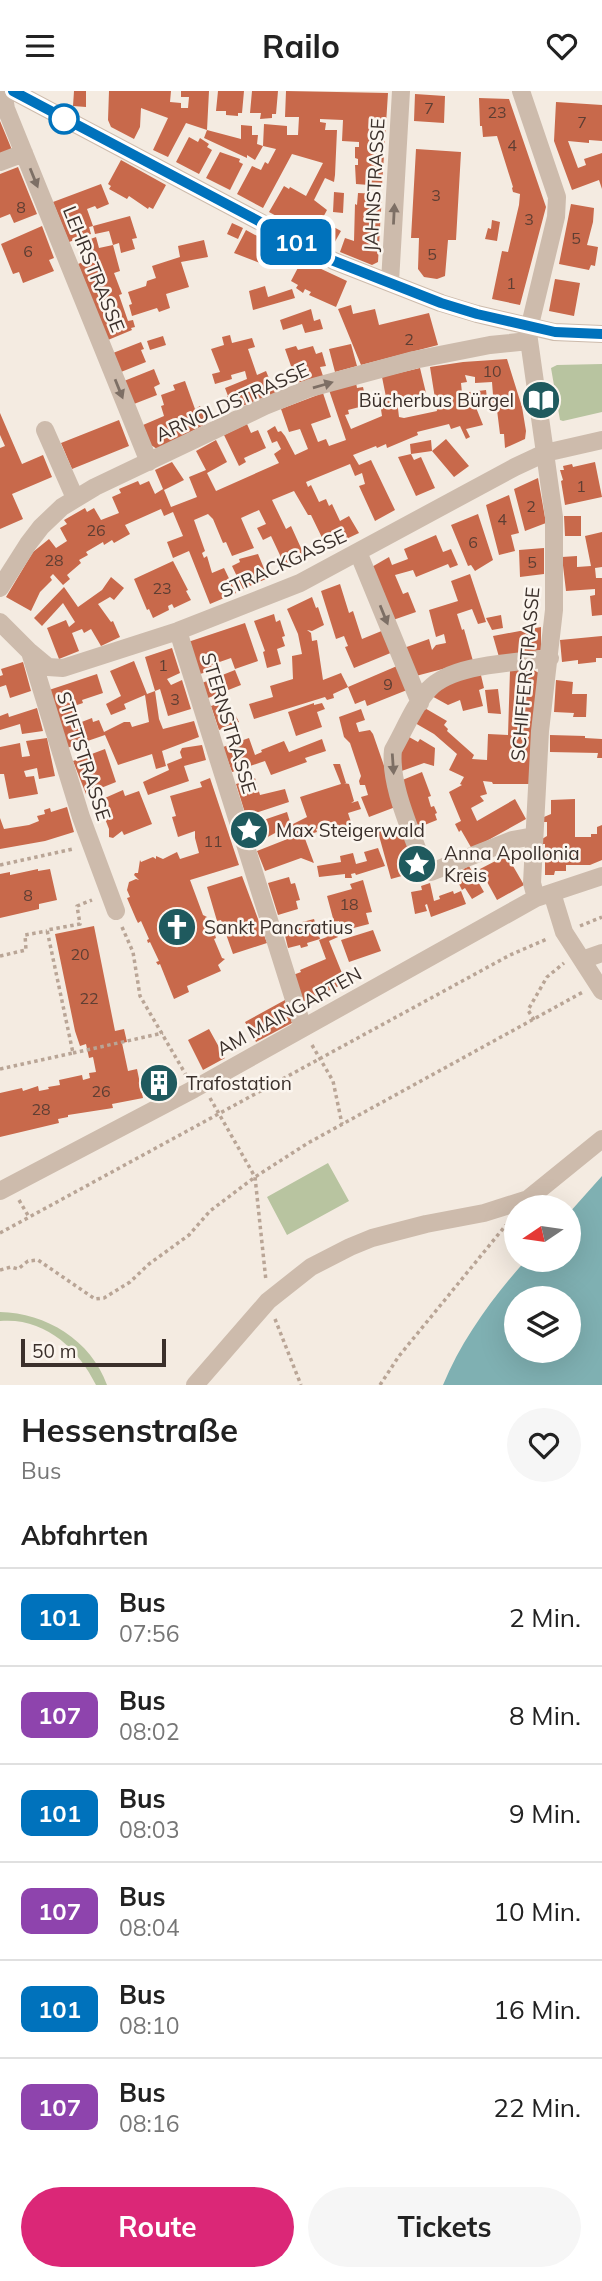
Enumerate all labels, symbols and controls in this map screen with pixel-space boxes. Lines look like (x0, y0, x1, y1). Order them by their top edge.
text: Railo (262, 26, 340, 66)
icon: menu (21, 27, 59, 65)
icon: heart (543, 27, 581, 65)
house number: 7 (424, 98, 434, 118)
house number: 23 (487, 102, 507, 122)
unlabelled marker (49, 104, 79, 134)
house number: 7 (577, 112, 587, 132)
street label: JAHNSTRASSE (359, 118, 389, 252)
house number: 4 (507, 135, 517, 155)
one-way arrow (28, 168, 39, 189)
house number: 3 (431, 185, 441, 205)
house number: 8 (16, 197, 26, 217)
street label: LEHRSTRASSE (58, 202, 130, 336)
one-way arrow (388, 203, 399, 225)
house number: 3 (524, 209, 534, 229)
line badge: 101 (256, 219, 336, 265)
text: 101 (274, 227, 318, 257)
house number: 5 (571, 228, 581, 248)
house number: 6 (23, 241, 33, 261)
house number: 5 (427, 244, 437, 264)
house number: 1 (506, 273, 516, 293)
house number: 2 (404, 329, 414, 349)
street label: ARNOLDSTRASSE (152, 357, 312, 447)
house number: 10 (482, 361, 502, 381)
one-way arrow (114, 378, 125, 399)
one-way arrow (313, 379, 334, 389)
library icon: Bücherbus Bürgel (520, 379, 562, 421)
place label: Bücherbus Bürgel (359, 388, 514, 412)
house number: 1 (576, 476, 586, 496)
house number: 2 (526, 496, 536, 516)
house number: 4 (497, 509, 507, 529)
house number: 26 (86, 520, 106, 540)
street label: STRACKGASSE (216, 523, 350, 603)
house number: 6 (468, 532, 478, 552)
house number: 28 (44, 550, 64, 570)
house number: 5 (527, 552, 537, 572)
house number: 23 (152, 578, 172, 598)
street label: SCHIFFERSTRASSE (505, 586, 545, 762)
one-way arrow (378, 605, 389, 626)
street label: STERNSTRASSE (196, 650, 262, 796)
house number: 1 (158, 655, 168, 675)
house number: 9 (383, 674, 393, 694)
street label: STIFTSTRASSE (52, 688, 116, 824)
house number: 3 (170, 689, 180, 709)
one-way arrow (388, 753, 399, 775)
place icon: Max Steigerwald (228, 809, 270, 851)
place label: Max Steigerwald (276, 818, 425, 842)
house number: 11 (203, 831, 223, 851)
place label: Anna Apollonia Kreis (444, 841, 580, 887)
place icon: Anna Apollonia Kreis (396, 843, 438, 885)
house number: 8 (23, 885, 33, 905)
house number: 18 (339, 894, 359, 914)
church icon: Sankt Pancratius (156, 906, 198, 948)
place label: Sankt Pancratius (204, 915, 353, 939)
house number: 20 (70, 944, 90, 964)
street label: AM MAINGARTEN (212, 961, 366, 1061)
house number: 22 (79, 988, 99, 1008)
building icon: Trafostation (138, 1062, 180, 1104)
place label: Trafostation (186, 1071, 292, 1095)
house number: 26 (91, 1081, 111, 1101)
house number: 28 (31, 1099, 51, 1119)
north arrow (504, 1195, 581, 1272)
map controls (504, 1195, 581, 1363)
button: layers (504, 1286, 581, 1363)
scale bar (21, 1336, 166, 1368)
text: 50 m (32, 1339, 76, 1363)
button: heart (507, 1408, 581, 1482)
text: Hessenstraße (21, 1409, 238, 1450)
text: Bus (21, 1456, 61, 1485)
text: Abfahrten (21, 1519, 148, 1552)
text: Bus (119, 1586, 165, 1619)
text: 2 Min. (509, 1601, 581, 1634)
text: 101 (38, 1602, 81, 1632)
text: 07:56 (119, 1619, 179, 1648)
text: Bus (119, 1684, 165, 1717)
text: 8 Min. (509, 1699, 581, 1732)
text: 107 (38, 1700, 81, 1730)
text: 08:02 (119, 1717, 179, 1746)
text: Bus (119, 1782, 165, 1815)
text: 9 Min. (509, 1797, 581, 1830)
text: 101 (38, 1798, 81, 1828)
text: 08:03 (119, 1815, 179, 1844)
text: Bus (119, 1880, 165, 1913)
text: 10 Min. (493, 1895, 581, 1928)
text: 107 (38, 1896, 81, 1926)
text: 08:04 (119, 1913, 179, 1942)
text: Bus (119, 1978, 165, 2011)
text: 16 Min. (493, 1993, 581, 2026)
text: 101 (38, 1994, 81, 2024)
text: 08:10 (119, 2011, 179, 2040)
text: Bus (119, 2076, 165, 2109)
text: 22 Min. (493, 2091, 581, 2124)
text: 107 (38, 2092, 81, 2122)
text: 08:16 (119, 2109, 179, 2138)
button: Route (21, 2187, 294, 2267)
button: Tickets (308, 2187, 581, 2267)

